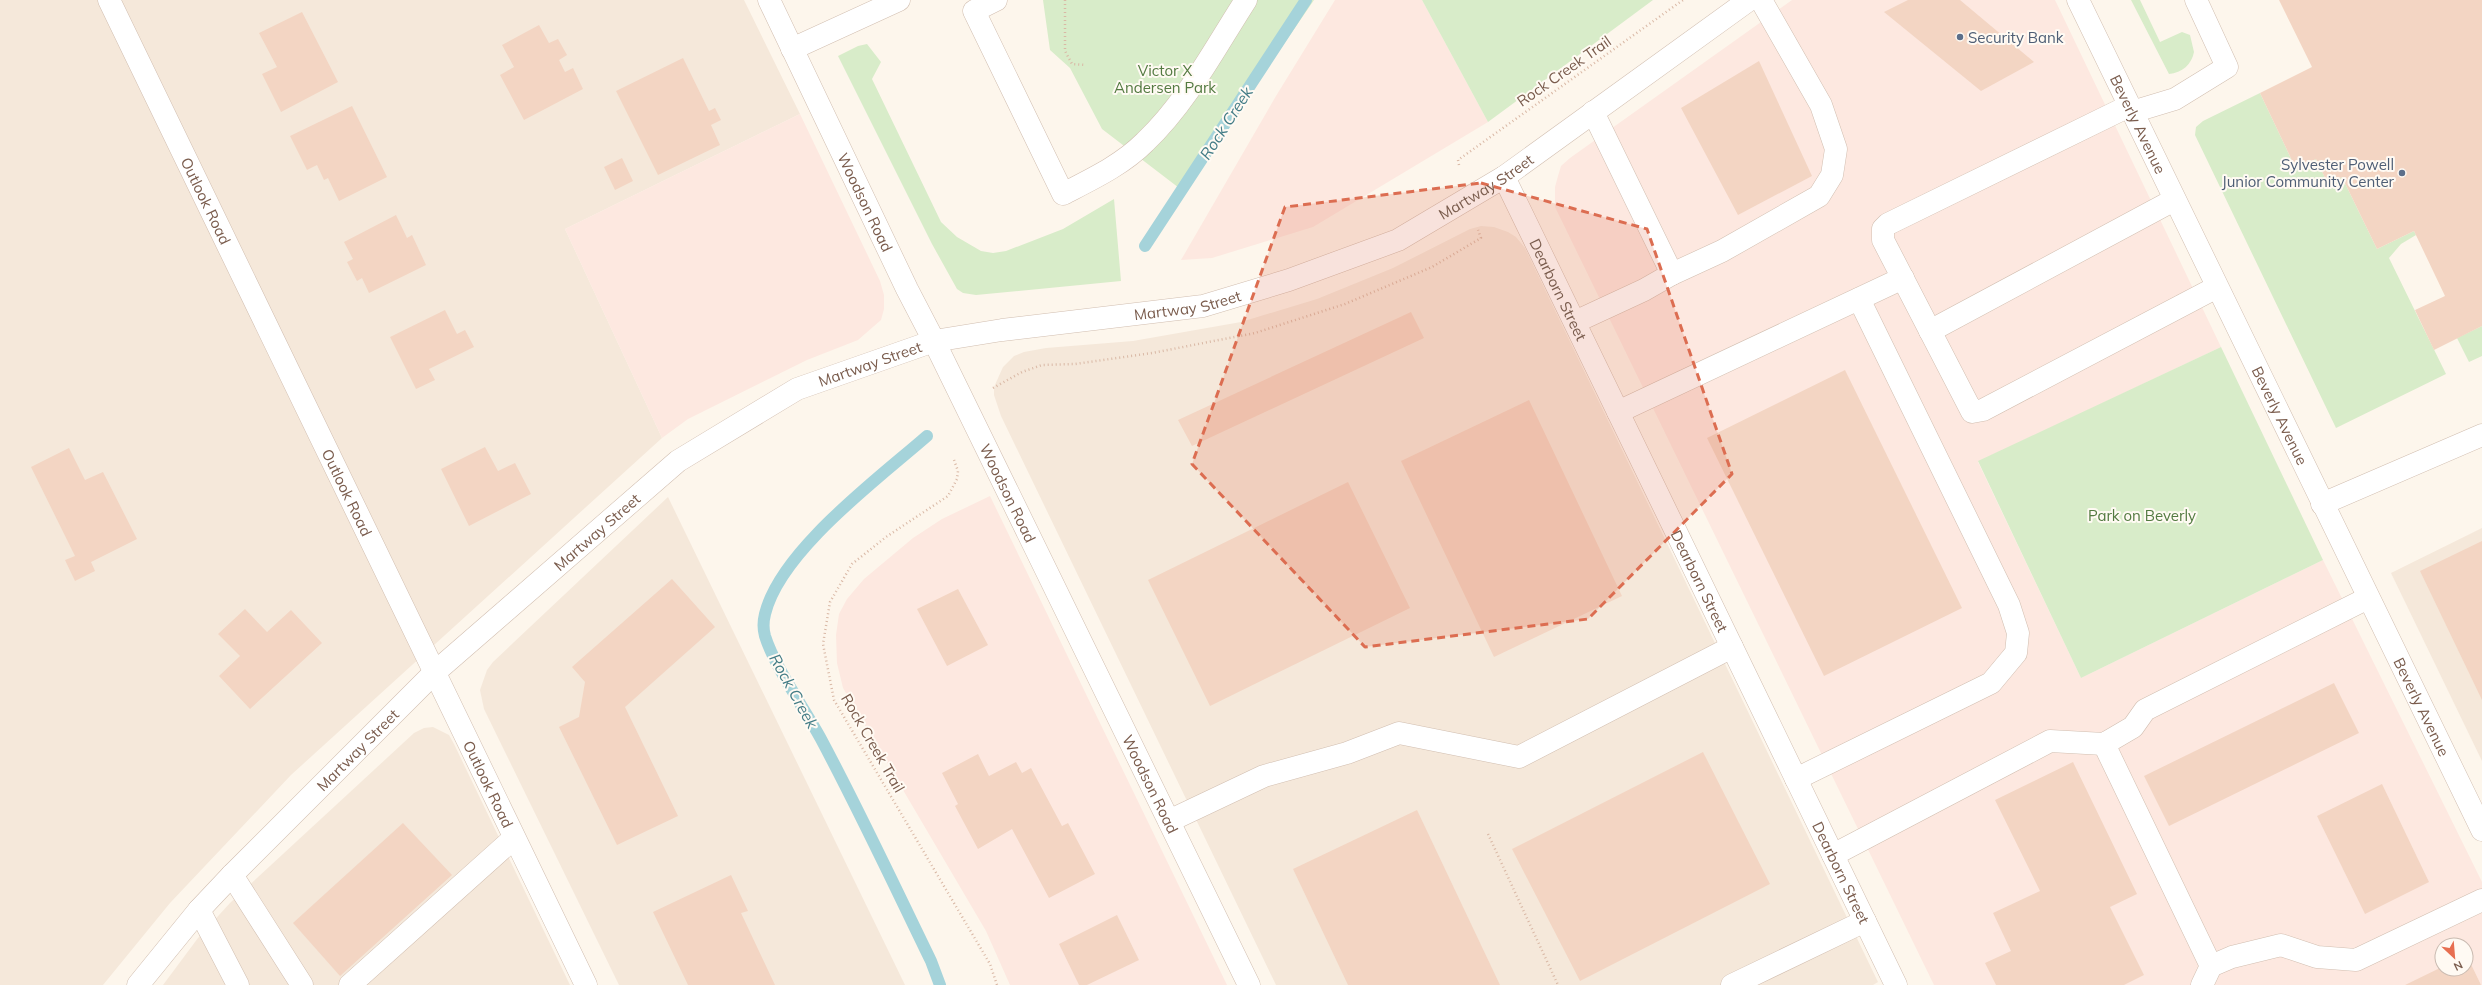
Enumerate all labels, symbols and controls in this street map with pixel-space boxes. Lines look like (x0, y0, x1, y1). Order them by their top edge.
place label: Security Bank (1968, 28, 2064, 47)
street label: Rock Creek Trail (1513, 31, 1615, 111)
marker: Security Bank (1955, 32, 1965, 42)
park label: Victor X Andersen Park (1114, 61, 1216, 97)
street label: Beverly Avenue (2106, 72, 2170, 177)
water label: Rock Creek (1195, 82, 1257, 163)
street label: Woodson Road (834, 150, 897, 255)
street label: Martway Street (1435, 150, 1537, 223)
street label: Outlook Road (177, 154, 235, 247)
place label: Sylvester Powell Junior Community Center (2222, 155, 2395, 191)
marker: Sylvester Powell Junior Community Center (2397, 168, 2407, 178)
street label: Dearborn Street (1526, 235, 1591, 344)
street label: Martway Street (1133, 286, 1243, 324)
street label: Martway Street (816, 337, 924, 390)
street label: Beverly Avenue (2248, 363, 2312, 468)
street label: Woodson Road (976, 440, 1040, 545)
street label: Outlook Road (318, 446, 377, 539)
street label: Martway Street (550, 489, 644, 574)
park label: Park on Beverly (2088, 506, 2196, 525)
street label: Dearborn Street (1667, 527, 1733, 635)
water label: Rock Creek (765, 650, 823, 733)
street label: Beverly Avenue (2390, 654, 2454, 759)
street label: Rock Creek Trail (837, 690, 909, 796)
street label: Martway Street (312, 705, 402, 795)
street label: Woodson Road (1119, 732, 1183, 836)
street label: Outlook Road (459, 737, 518, 831)
street label: Dearborn Street (1809, 818, 1874, 927)
north arrow (2434, 937, 2474, 977)
text: N (2452, 958, 2465, 974)

